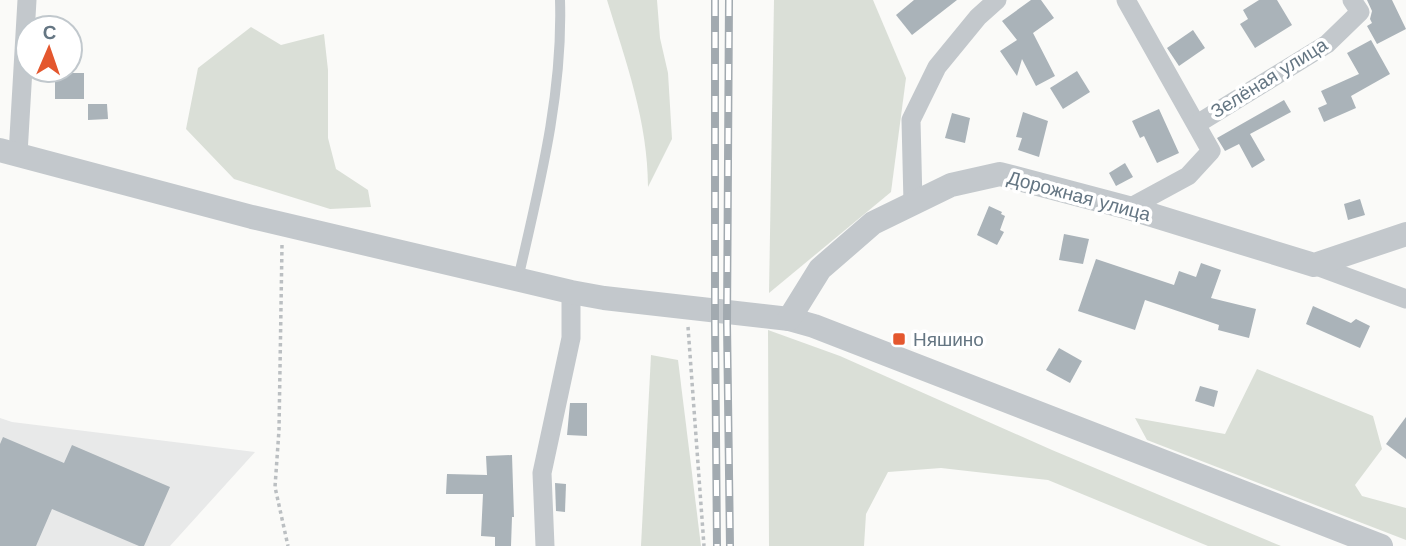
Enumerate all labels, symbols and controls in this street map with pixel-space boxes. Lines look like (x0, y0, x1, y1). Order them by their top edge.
north arrow (14, 14, 84, 84)
text: С (42, 21, 57, 44)
street label: Зелёная улица (1206, 33, 1332, 123)
street label: Дорожная улица (1005, 166, 1154, 226)
place label: Няшино (913, 328, 984, 351)
marker: Няшино (891, 331, 907, 347)

